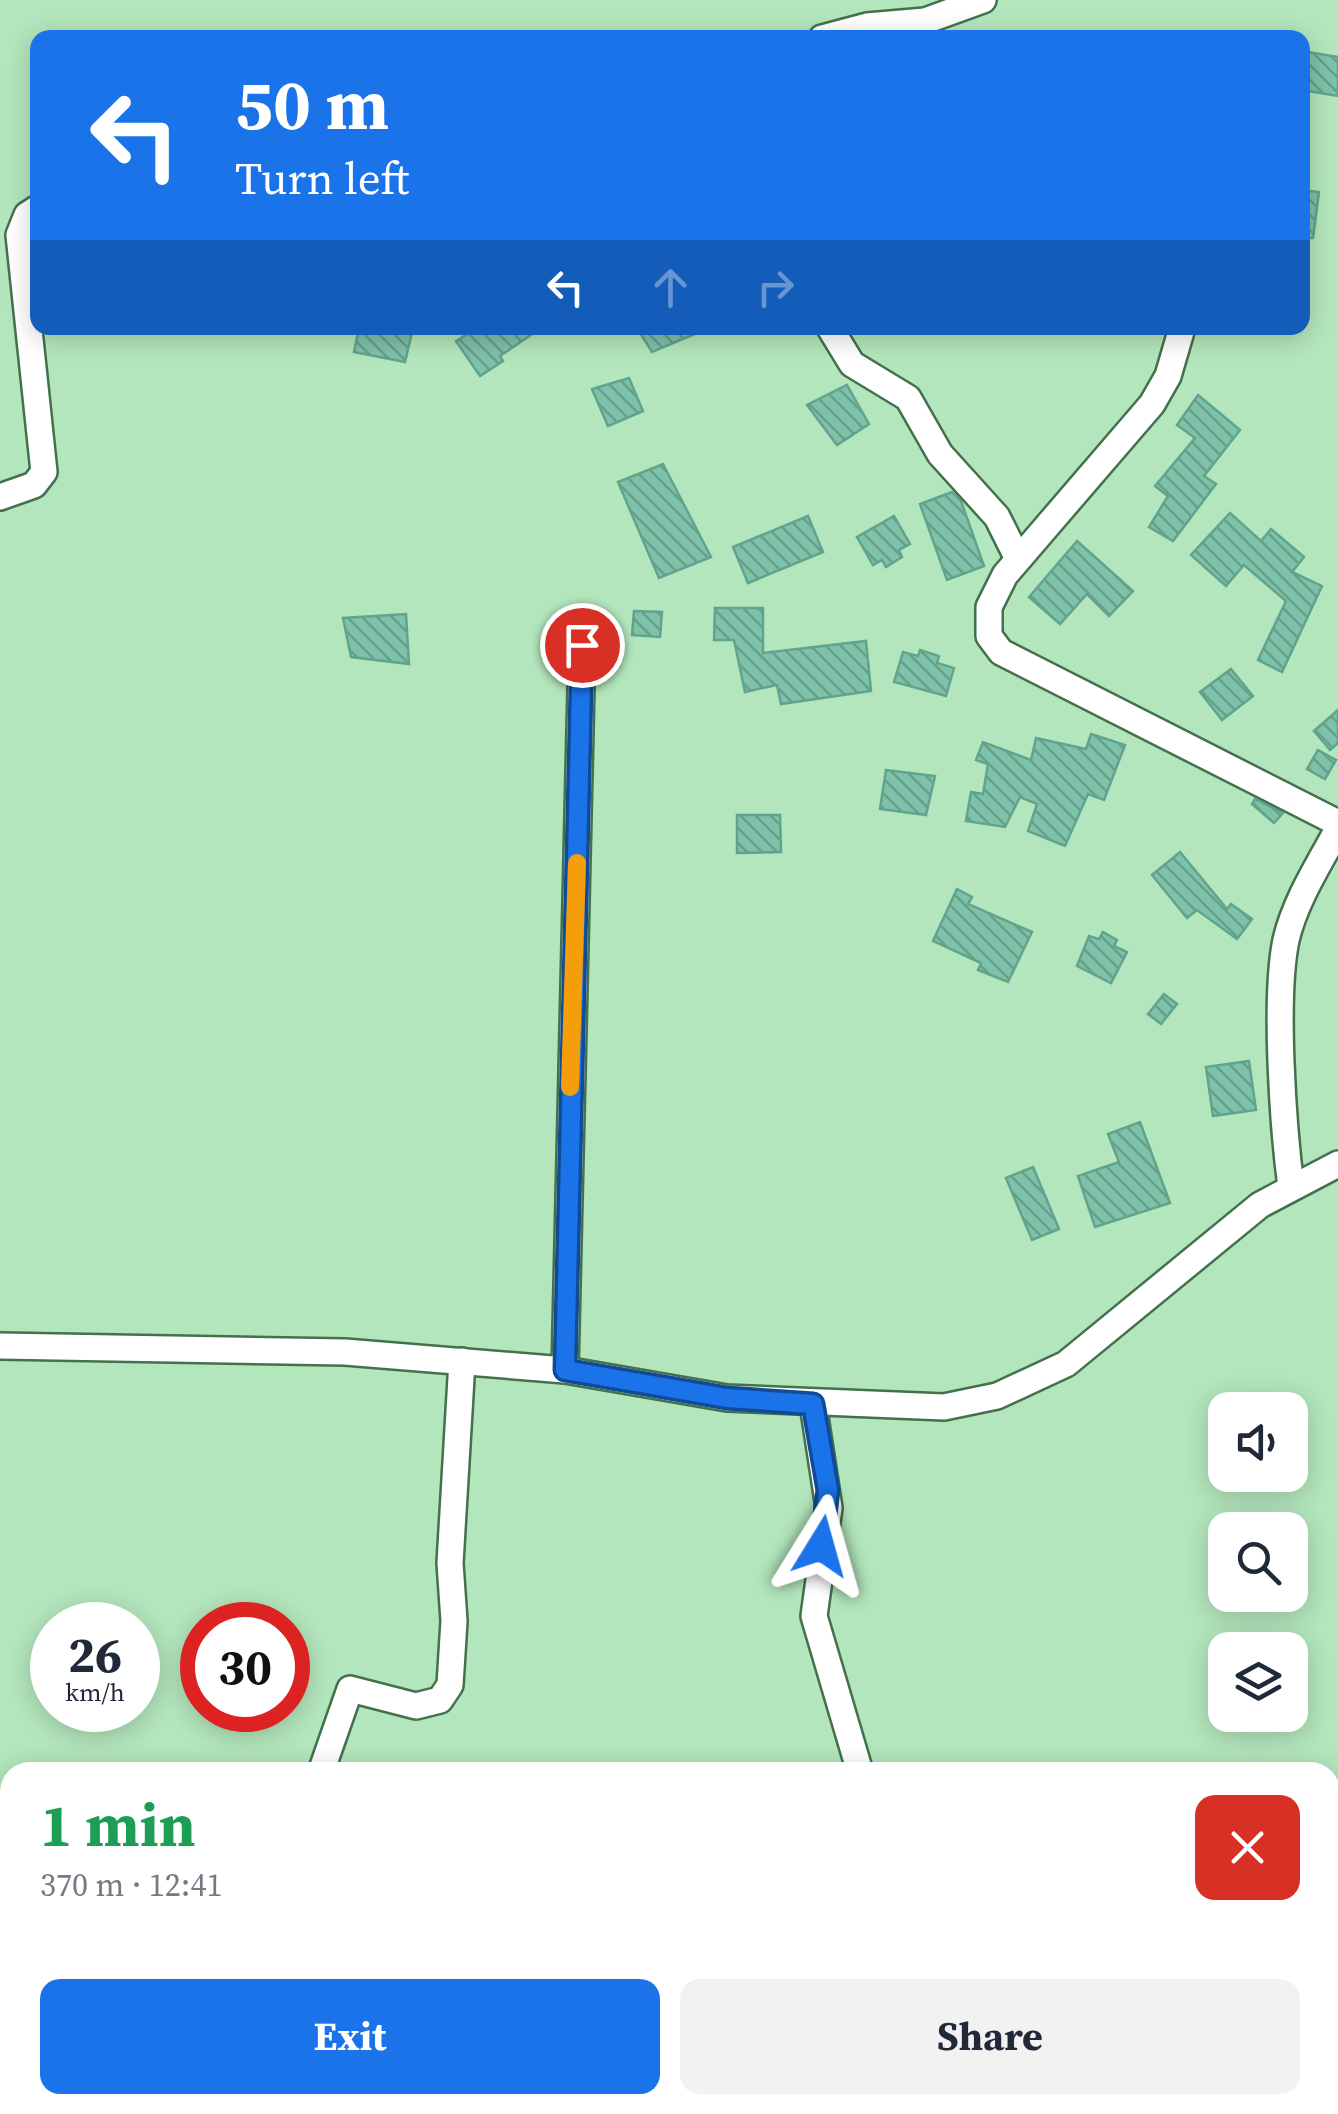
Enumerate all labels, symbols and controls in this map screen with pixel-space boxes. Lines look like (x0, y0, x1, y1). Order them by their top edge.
text: 50 m (235, 56, 389, 152)
icon: left (70, 70, 200, 200)
text: Turn left (235, 147, 409, 209)
icon: left (538, 260, 593, 315)
icon: ahead (643, 260, 698, 315)
icon: right (748, 260, 803, 315)
pin (540, 603, 625, 688)
icon: arrive (555, 618, 610, 673)
map controls (1208, 1392, 1308, 1732)
button: sound (1208, 1392, 1308, 1492)
position arrow (769, 1494, 873, 1598)
button: search (1208, 1512, 1308, 1612)
speed limit sign: 30 (180, 1602, 310, 1732)
text: 26 (68, 1620, 122, 1689)
button: layers (1208, 1632, 1308, 1732)
text: km/h (65, 1675, 125, 1709)
text: 1 min (40, 1784, 196, 1866)
button: close (1195, 1795, 1300, 1900)
text: 370 m · 12:41 (40, 1863, 222, 1907)
button: Exit (40, 1979, 660, 2094)
button: Share (680, 1979, 1300, 2094)

